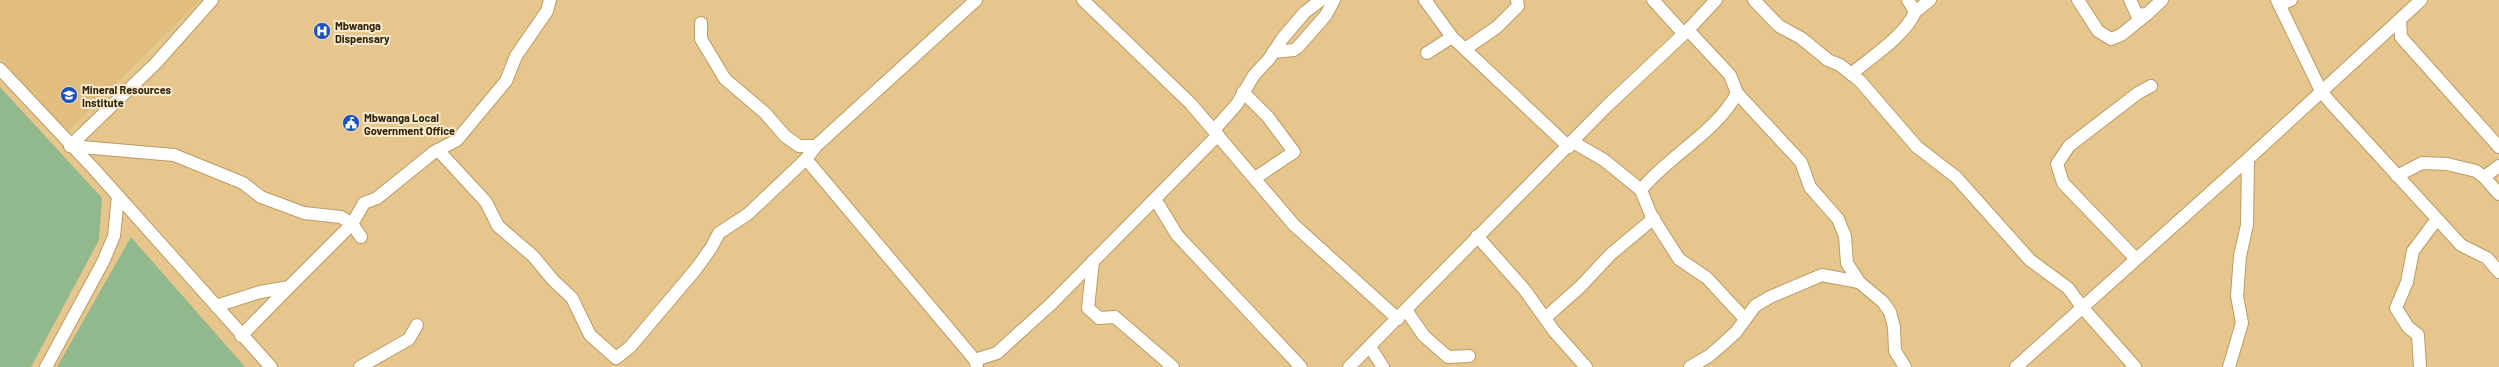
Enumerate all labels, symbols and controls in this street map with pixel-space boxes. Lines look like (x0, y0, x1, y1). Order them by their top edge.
place label: Mbwanga Dispensary (335, 19, 390, 45)
hospital icon: Mbwanga Dispensary (312, 21, 332, 41)
place label: Mineral Resources Institute (82, 83, 172, 109)
school or university icon: Mineral Resources Institute (59, 85, 79, 105)
place label: Mbwanga Local Government Office (364, 111, 455, 137)
public building icon: Mbwanga Local Government Office (341, 113, 361, 133)

